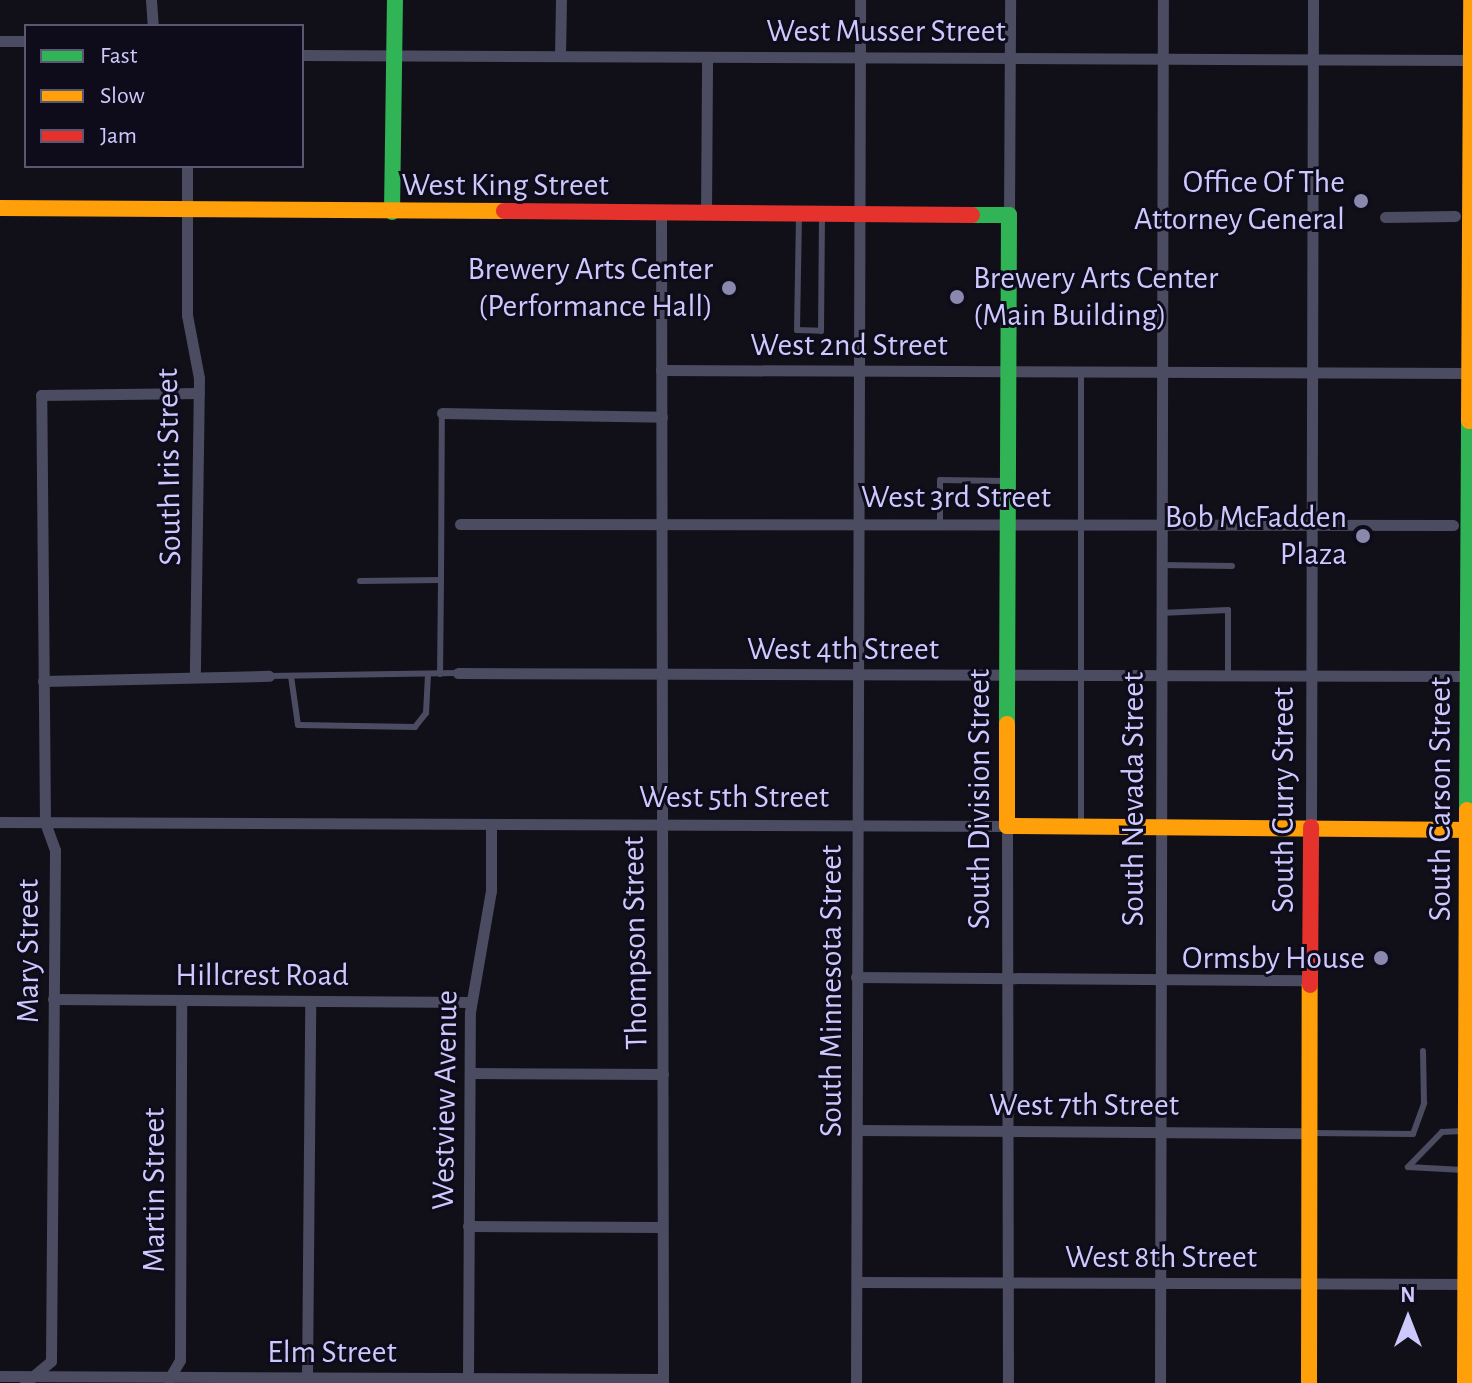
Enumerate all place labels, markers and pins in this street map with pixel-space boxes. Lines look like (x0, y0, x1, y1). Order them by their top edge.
place label: Office Of The Attorney General (1134, 164, 1345, 239)
marker: Office Of The Attorney General (1352, 192, 1370, 210)
place label: Brewery Arts Center (Performance Hall) (468, 251, 713, 326)
place label: Brewery Arts Center (Main Building) (973, 260, 1218, 335)
marker: Brewery Arts Center (Performance Hall) (720, 279, 738, 297)
marker: Brewery Arts Center (Main Building) (948, 288, 966, 306)
place label: Bob McFadden Plaza (1165, 499, 1347, 574)
marker: Bob McFadden Plaza (1354, 527, 1372, 545)
place label: Ormsby House (1182, 939, 1365, 977)
marker: Ormsby House (1372, 949, 1390, 967)

